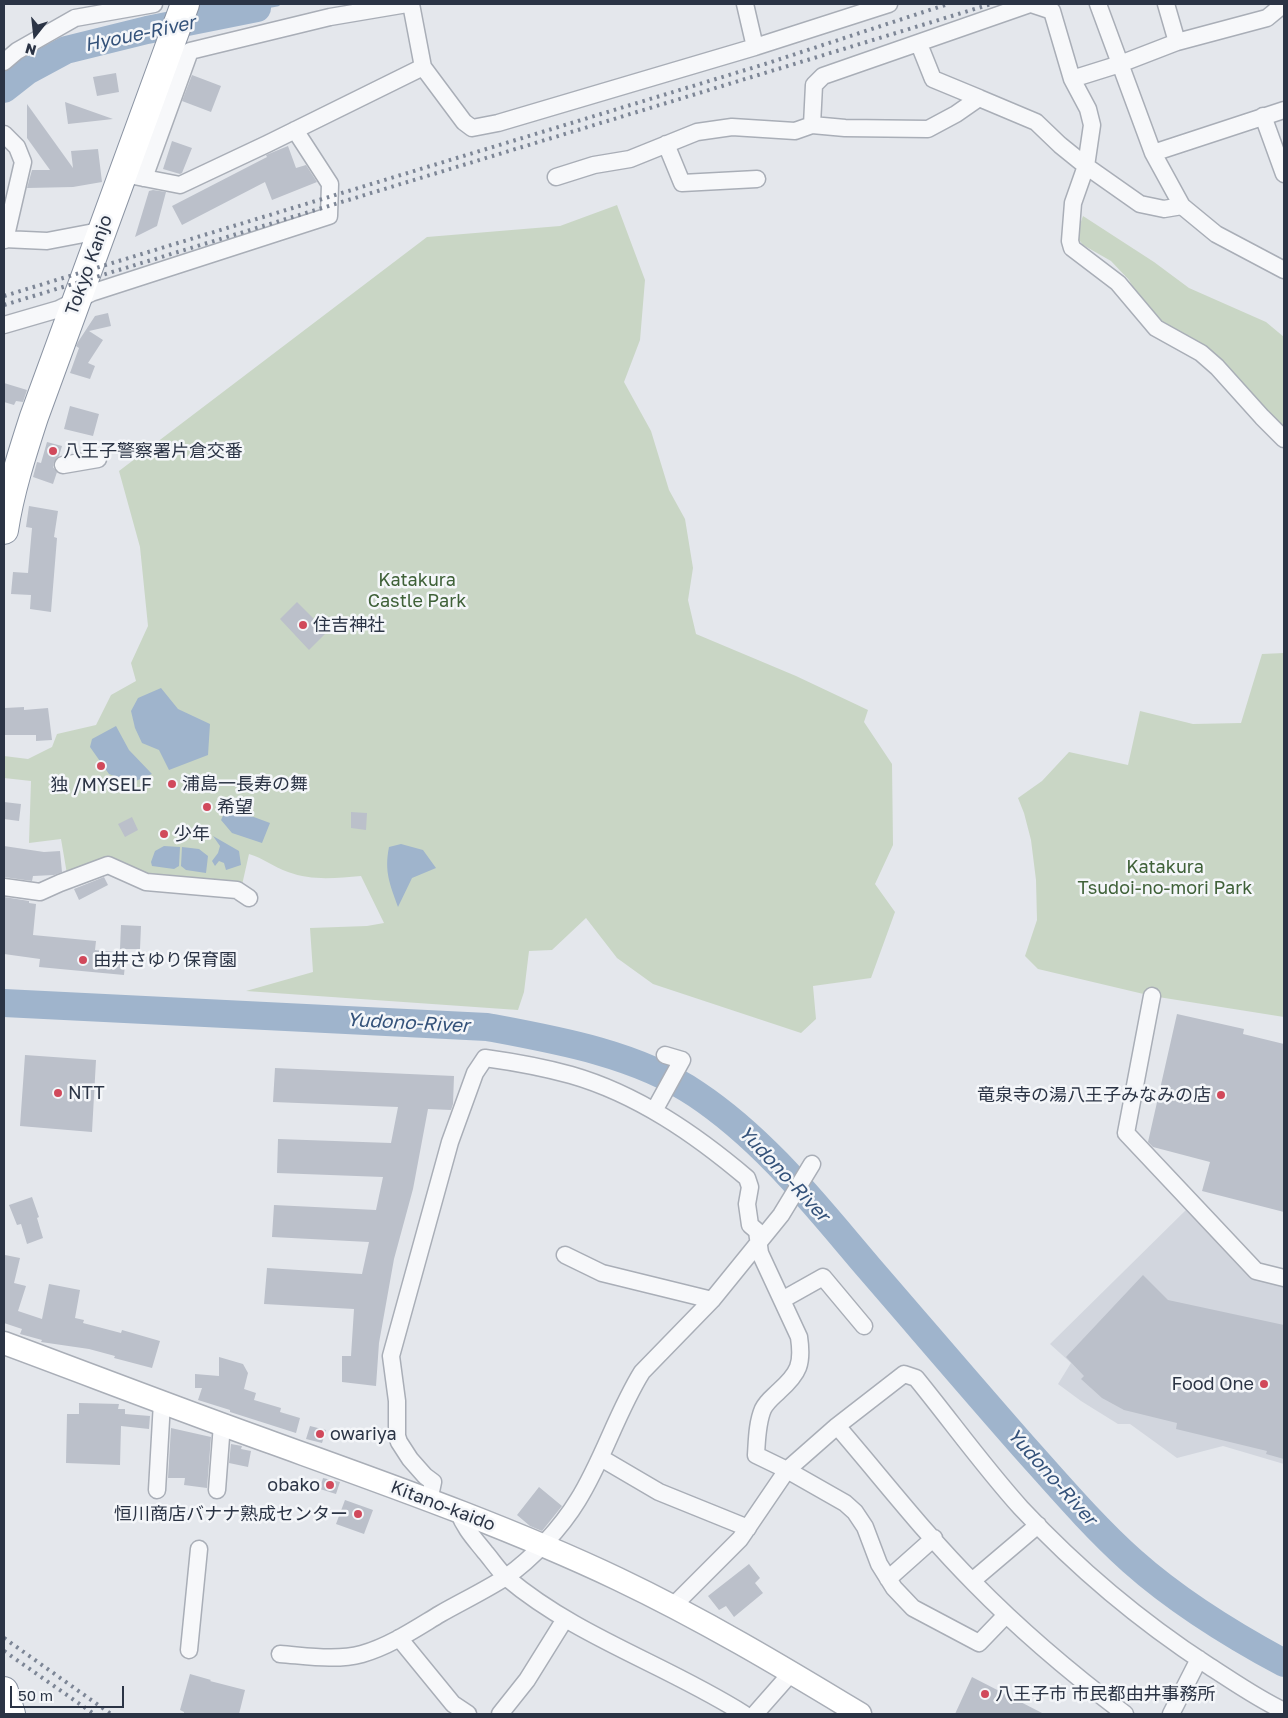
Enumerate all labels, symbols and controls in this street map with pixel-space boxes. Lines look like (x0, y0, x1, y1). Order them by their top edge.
north arrow (10, 10, 60, 60)
water label: Hyoue-River (83, 11, 197, 57)
text: N (23, 40, 38, 60)
street label: Tokyo Kanjo (61, 212, 117, 318)
place label: 八王子警察署片倉交番 (63, 440, 243, 462)
marker: 八王子警察署片倉交番 (47, 445, 59, 457)
park label: Katakura Castle Park (368, 569, 466, 612)
place label: 住吉神社 (313, 614, 385, 636)
marker: 住吉神社 (297, 619, 309, 631)
marker: 独 /MYSELF (95, 760, 107, 772)
place label: 浦島一長寿の舞 (182, 773, 308, 795)
place label: 独 /MYSELF (50, 774, 152, 796)
marker: 浦島一長寿の舞 (166, 778, 178, 790)
place label: 希望 (217, 796, 253, 818)
marker: 希望 (201, 801, 213, 813)
place label: 少年 (174, 823, 210, 845)
marker: 少年 (158, 828, 170, 840)
park label: Katakura Tsudoi-no-mori Park (1078, 856, 1252, 899)
place label: 由井さゆり保育園 (93, 949, 237, 971)
marker: 由井さゆり保育園 (77, 954, 89, 966)
water label: Yudono-River (346, 1008, 470, 1038)
place label: NTT (68, 1082, 105, 1104)
place label: 竜泉寺の湯八王子みなみの店 (977, 1084, 1211, 1106)
marker: NTT (52, 1087, 64, 1099)
marker: 竜泉寺の湯八王子みなみの店 (1215, 1089, 1227, 1101)
water label: Yudono-River (734, 1121, 834, 1227)
place label: Food One (1171, 1373, 1254, 1395)
marker: Food One (1258, 1378, 1270, 1390)
place label: owariya (330, 1423, 397, 1445)
water label: Yudono-River (1003, 1424, 1101, 1530)
marker: owariya (314, 1428, 326, 1440)
place label: obako (267, 1474, 320, 1496)
street label: Kitano-kaido (388, 1476, 498, 1536)
marker: obako (324, 1479, 336, 1491)
place label: 恒川商店バナナ熟成センター (114, 1503, 348, 1525)
marker: 恒川商店バナナ熟成センター (352, 1508, 364, 1520)
scale bar (12, 1676, 126, 1708)
place label: 八王子市 市民都由井事務所 (995, 1683, 1215, 1705)
text: 50 m (18, 1686, 53, 1704)
marker: 八王子市 市民都由井事務所 (979, 1688, 991, 1700)

